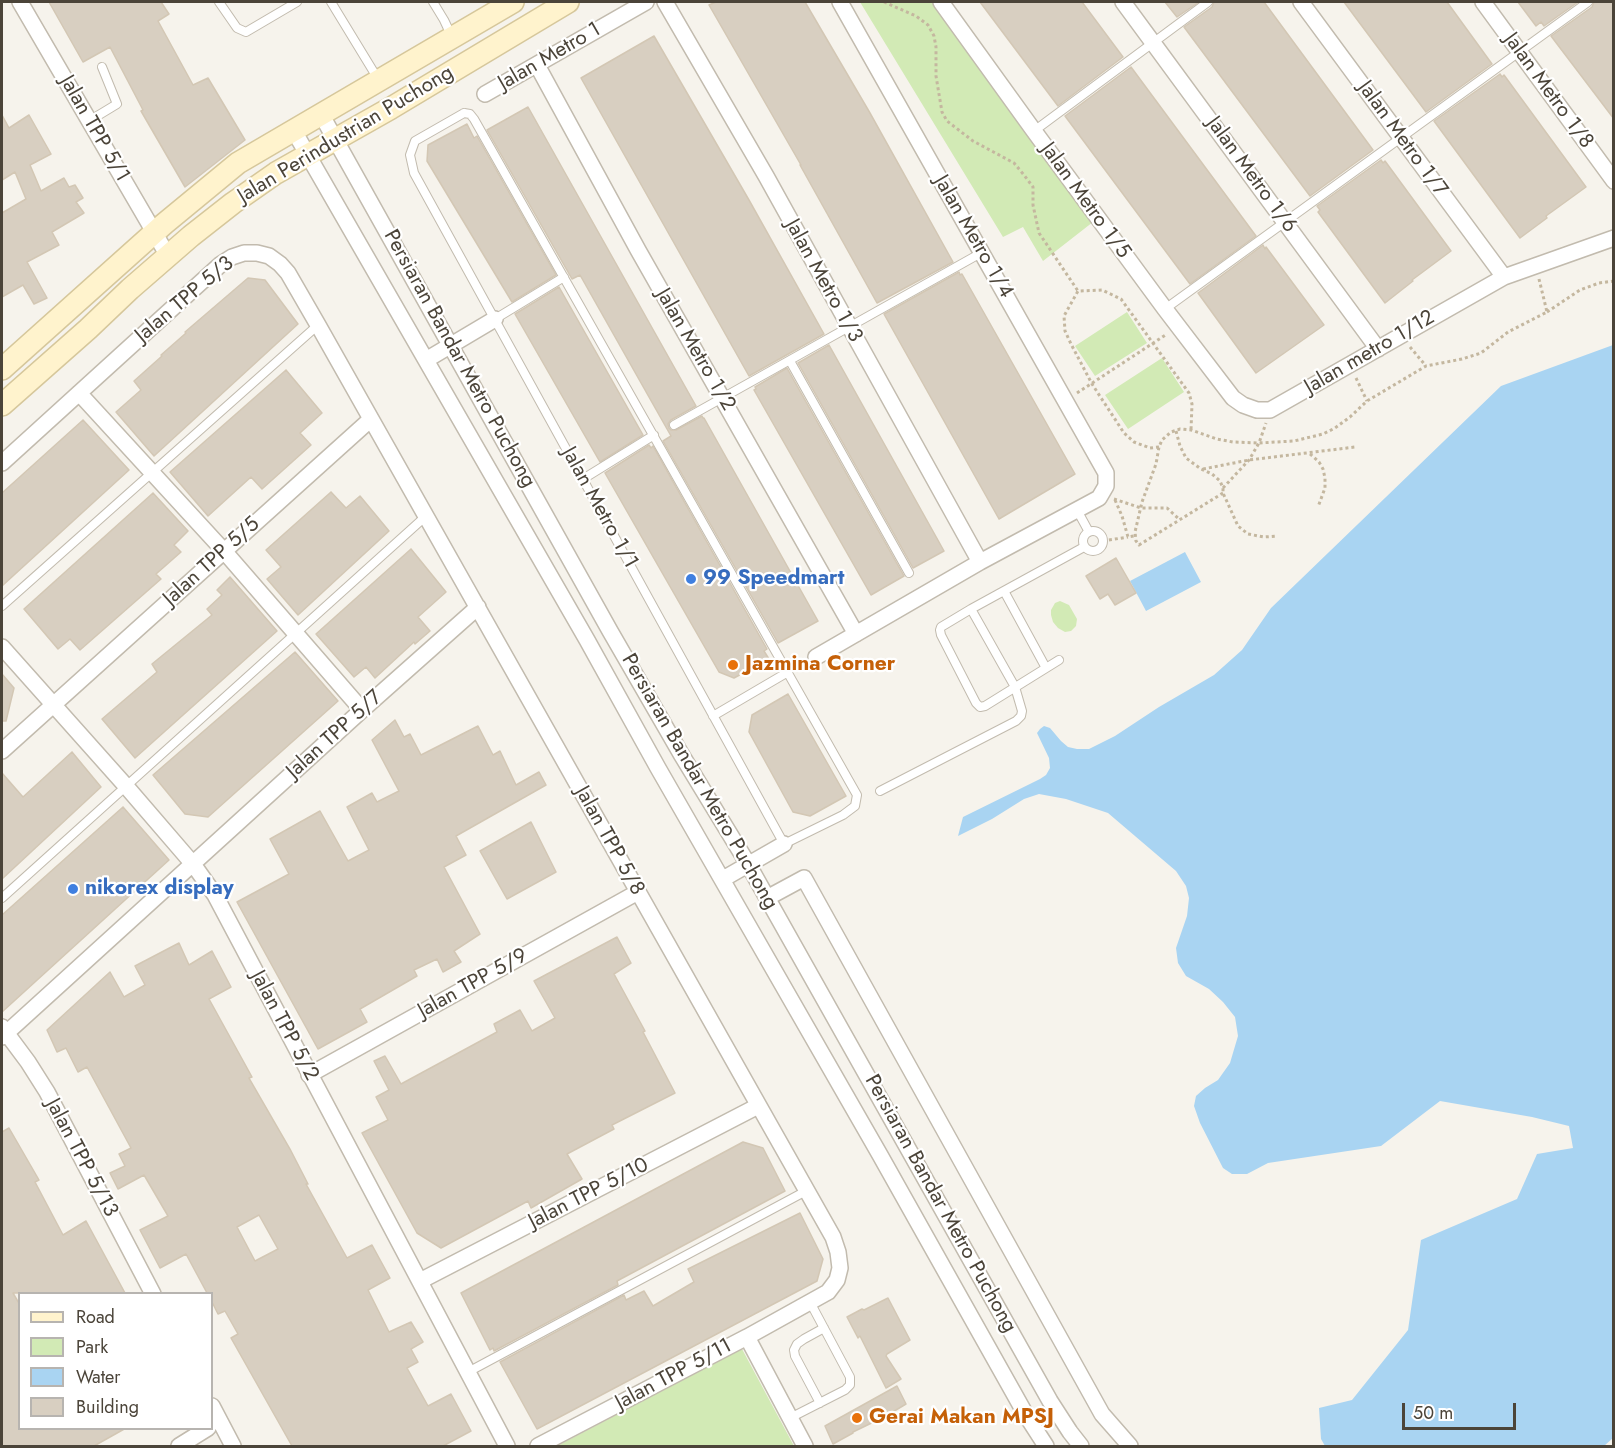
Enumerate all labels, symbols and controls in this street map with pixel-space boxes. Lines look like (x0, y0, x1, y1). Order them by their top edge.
street label: Jalan Metro 1 (494, 17, 606, 97)
street label: Jalan Metro 1/8 (1498, 28, 1598, 154)
street label: Jalan Perindustrian Puchong (234, 61, 458, 209)
street label: Jalan TPP 5/1 (53, 71, 135, 187)
street label: Jalan Metro 1/7 (1352, 76, 1452, 202)
street label: Jalan Metro 1/6 (1200, 112, 1302, 238)
street label: Jalan Metro 1/5 (1035, 138, 1135, 264)
street label: Jalan Metro 1/4 (928, 171, 1018, 303)
street label: Jalan Metro 1/3 (779, 215, 867, 347)
street label: Persiaran Bandar Metro Puchong (377, 226, 541, 492)
street label: Jalan TPP 5/3 (131, 252, 239, 348)
street label: Jalan Metro 1/2 (650, 284, 740, 416)
street label: Jalan metro 1/12 (1301, 306, 1439, 400)
street label: Jalan Metro 1/1 (555, 443, 643, 573)
street label: Jalan TPP 5/5 (159, 512, 265, 612)
place label: 99 Speedmart (703, 566, 844, 592)
marker: 99 Speedmart (684, 572, 698, 586)
street label: Persiaran Bandar Metro Puchong (615, 650, 783, 914)
place label: Jazmina Corner (745, 652, 895, 678)
marker: Jazmina Corner (726, 658, 740, 672)
street label: Jalan TPP 5/7 (282, 685, 388, 785)
street label: Jalan TPP 5/8 (569, 782, 649, 900)
place label: nikorex display (85, 876, 234, 902)
marker: nikorex display (66, 882, 80, 896)
street label: Jalan TPP 5/9 (414, 944, 532, 1024)
street label: Jalan TPP 5/2 (244, 967, 324, 1085)
street label: Persiaran Bandar Metro Puchong (858, 1071, 1022, 1337)
street label: Jalan TPP 5/13 (39, 1095, 123, 1221)
street label: Jalan TPP 5/10 (525, 1153, 653, 1235)
legend (18, 1292, 213, 1430)
text: Road (76, 1304, 115, 1330)
text: Park (76, 1334, 108, 1360)
street label: Jalan TPP 5/11 (612, 1334, 736, 1416)
text: Water (76, 1364, 120, 1390)
scale bar (1405, 1391, 1519, 1429)
text: Building (76, 1394, 139, 1420)
text: 50 m (1413, 1400, 1453, 1426)
place label: Gerai Makan MPSJ (869, 1405, 1054, 1431)
marker: Gerai Makan MPSJ (850, 1411, 864, 1425)

